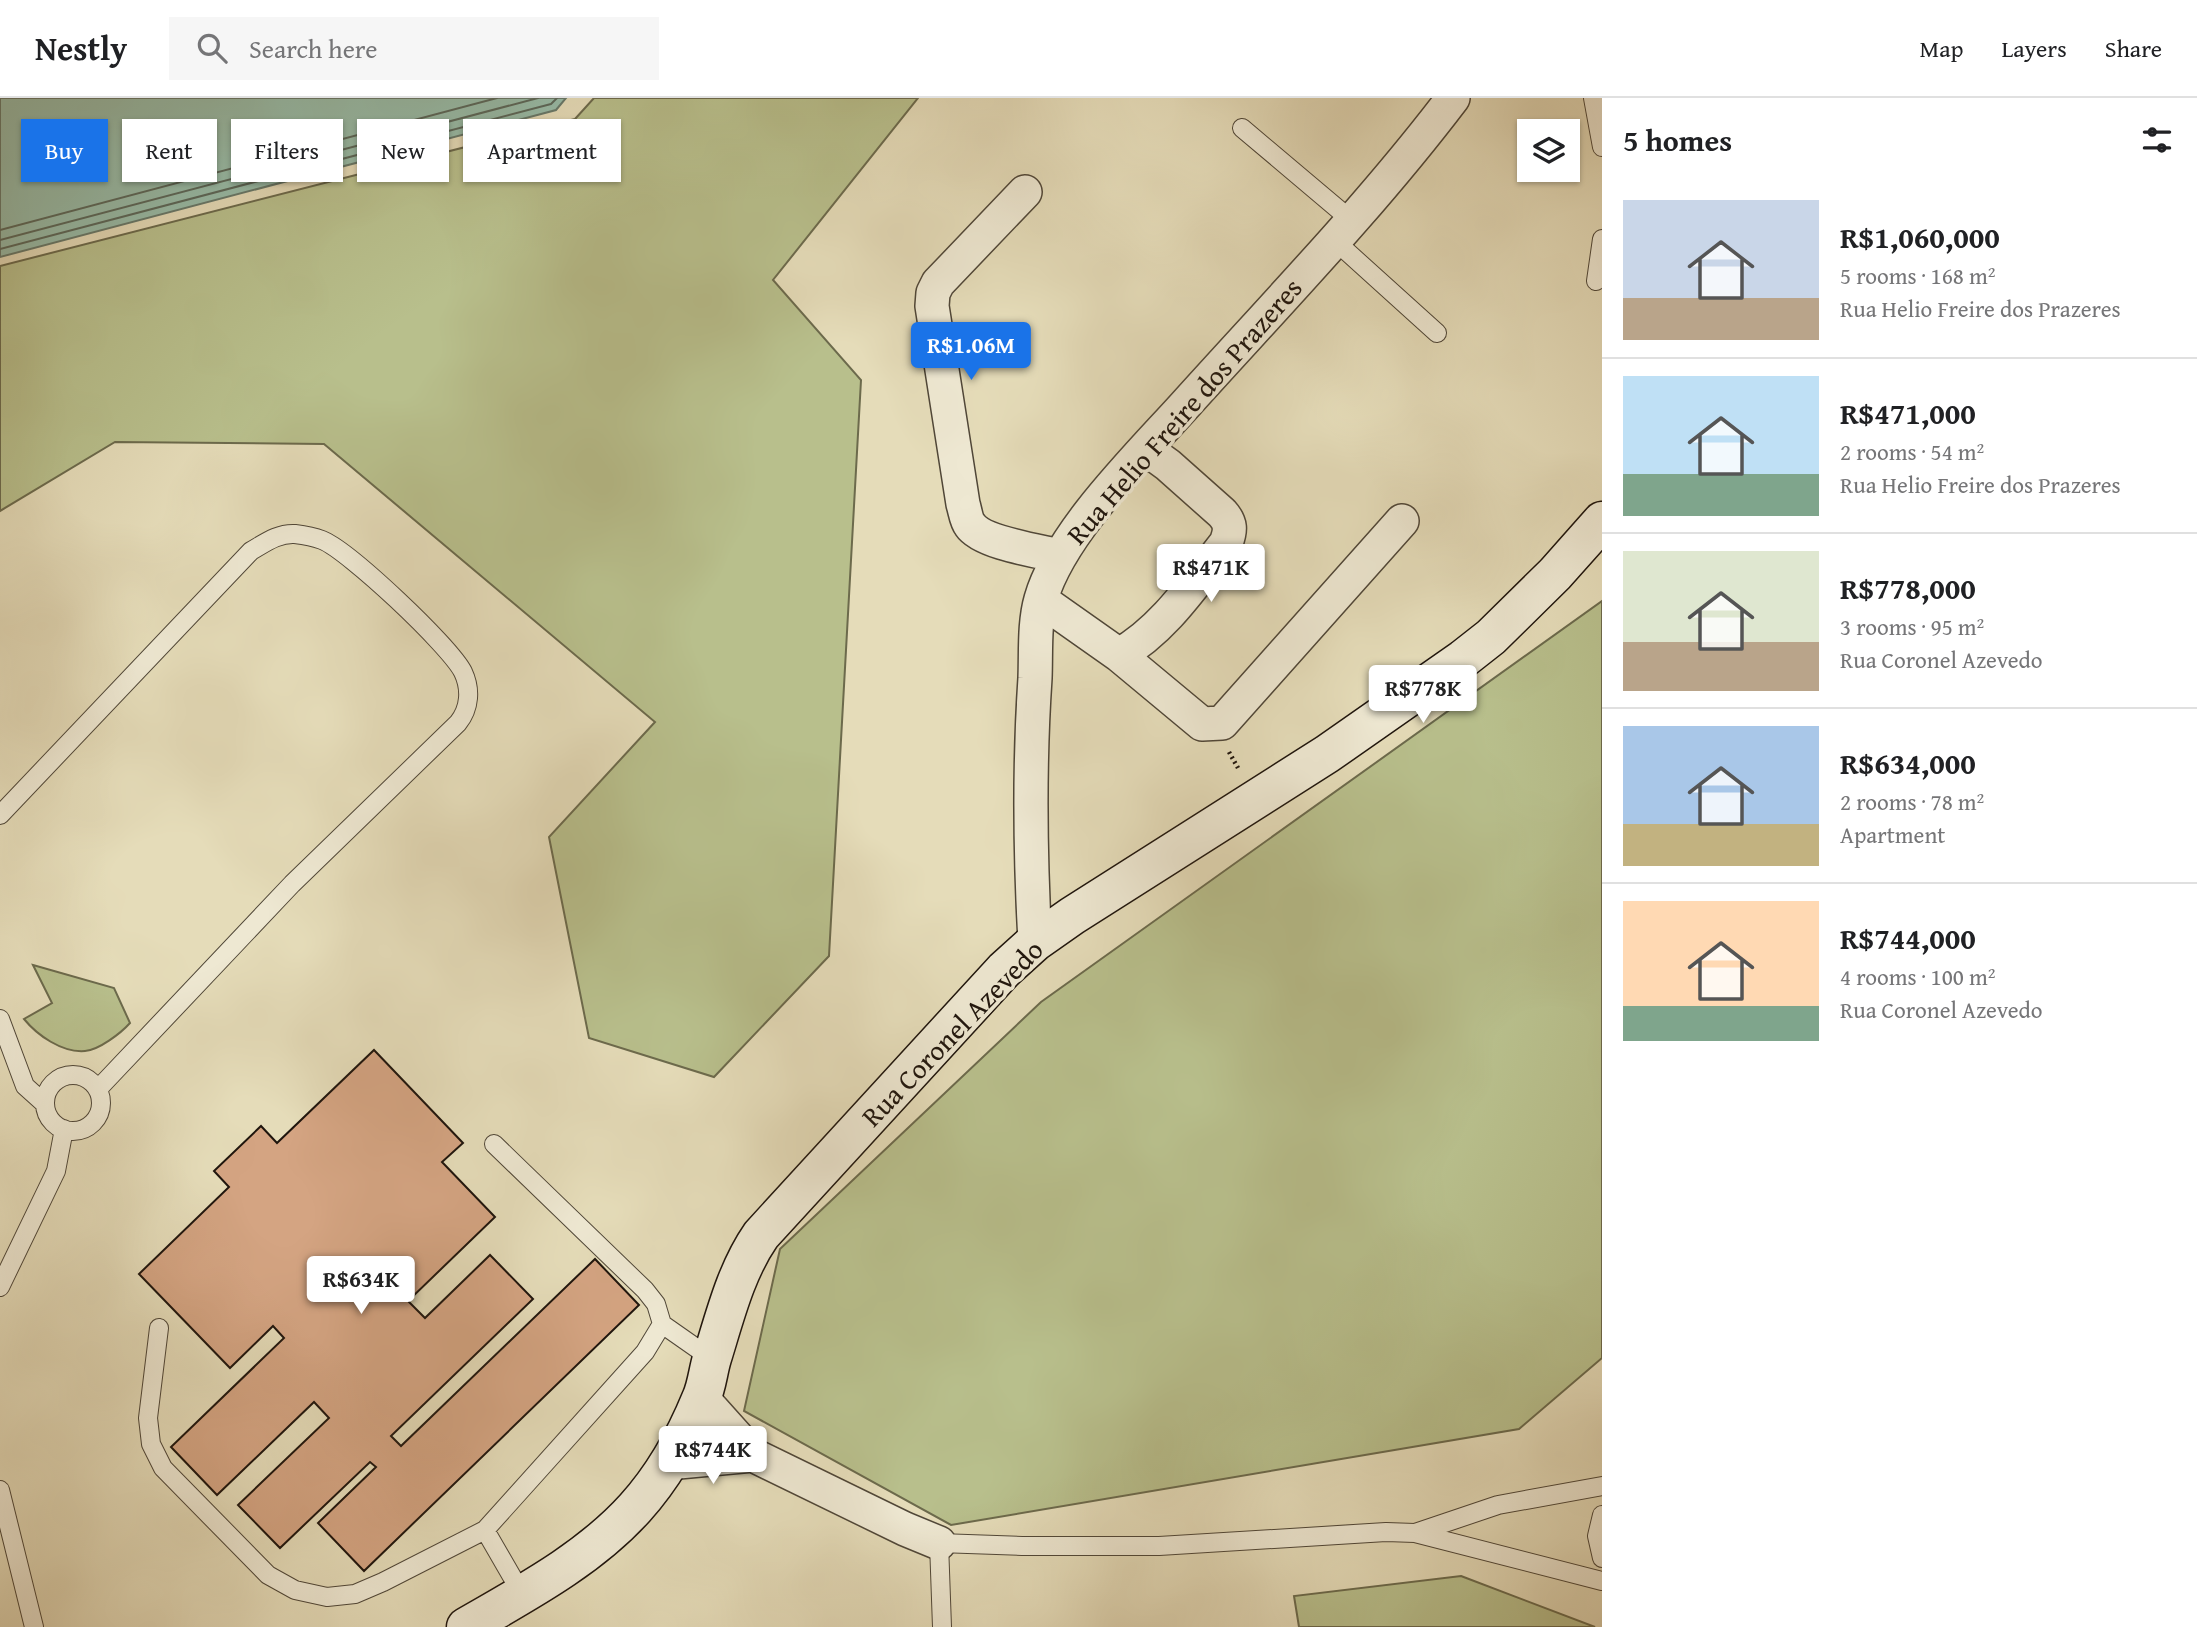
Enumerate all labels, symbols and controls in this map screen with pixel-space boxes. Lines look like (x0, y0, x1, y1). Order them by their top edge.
search box (169, 17, 659, 80)
text: Nestly (35, 24, 127, 72)
icon: search (193, 29, 231, 67)
text: Search here (249, 29, 377, 68)
text: Map (1920, 31, 1963, 66)
text: Layers (2001, 31, 2067, 66)
text: Share (2105, 31, 2162, 66)
text: 5 homes (1623, 118, 1732, 162)
chip: Buy (21, 119, 108, 182)
chip: Rent (122, 119, 217, 182)
chip: Filters (231, 119, 343, 182)
chip: New (357, 119, 449, 182)
chip: Apartment (463, 119, 621, 182)
map controls (1517, 119, 1580, 182)
button: layers (1517, 119, 1580, 182)
icon: filters (2138, 121, 2176, 159)
text: R$1,060,000 (1840, 215, 2000, 259)
icon: home (1679, 228, 1763, 312)
text: 5 rooms · 168 m² (1840, 259, 1995, 292)
street label: Rua Helio Freire dos Prazeres (1056, 268, 1311, 553)
text: Rua Helio Freire dos Prazeres (1840, 292, 2121, 325)
pin: R$1.06M (906, 322, 1036, 382)
text: R$1.06M (927, 328, 1015, 361)
text: R$471,000 (1840, 391, 1976, 435)
icon: home (1679, 404, 1763, 488)
text: 2 rooms · 54 m² (1840, 435, 1984, 468)
text: Rua Helio Freire dos Prazeres (1840, 468, 2121, 501)
pin: R$471K (1154, 545, 1268, 604)
text: R$471K (1173, 550, 1249, 583)
text: R$778,000 (1840, 566, 1976, 610)
icon: home (1679, 579, 1763, 663)
text: 3 rooms · 95 m² (1840, 610, 1984, 643)
text: Rua Coronel Azevedo (1840, 643, 2042, 676)
pin: R$778K (1366, 666, 1480, 725)
text: R$778K (1385, 671, 1461, 704)
text: R$634,000 (1840, 741, 1976, 785)
icon: home (1679, 754, 1763, 838)
text: 2 rooms · 78 m² (1840, 785, 1984, 818)
text: Apartment (1840, 818, 1945, 851)
text: R$744,000 (1840, 916, 1976, 960)
icon: home (1679, 929, 1763, 1013)
street label: Rua Coronel Azevedo (851, 930, 1052, 1136)
text: 4 rooms · 100 m² (1840, 960, 1995, 993)
text: Rua Coronel Azevedo (1840, 993, 2042, 1026)
pin: R$634K (304, 1256, 418, 1316)
text: R$634K (323, 1262, 399, 1295)
pin: R$744K (656, 1426, 770, 1486)
text: R$744K (675, 1432, 751, 1465)

